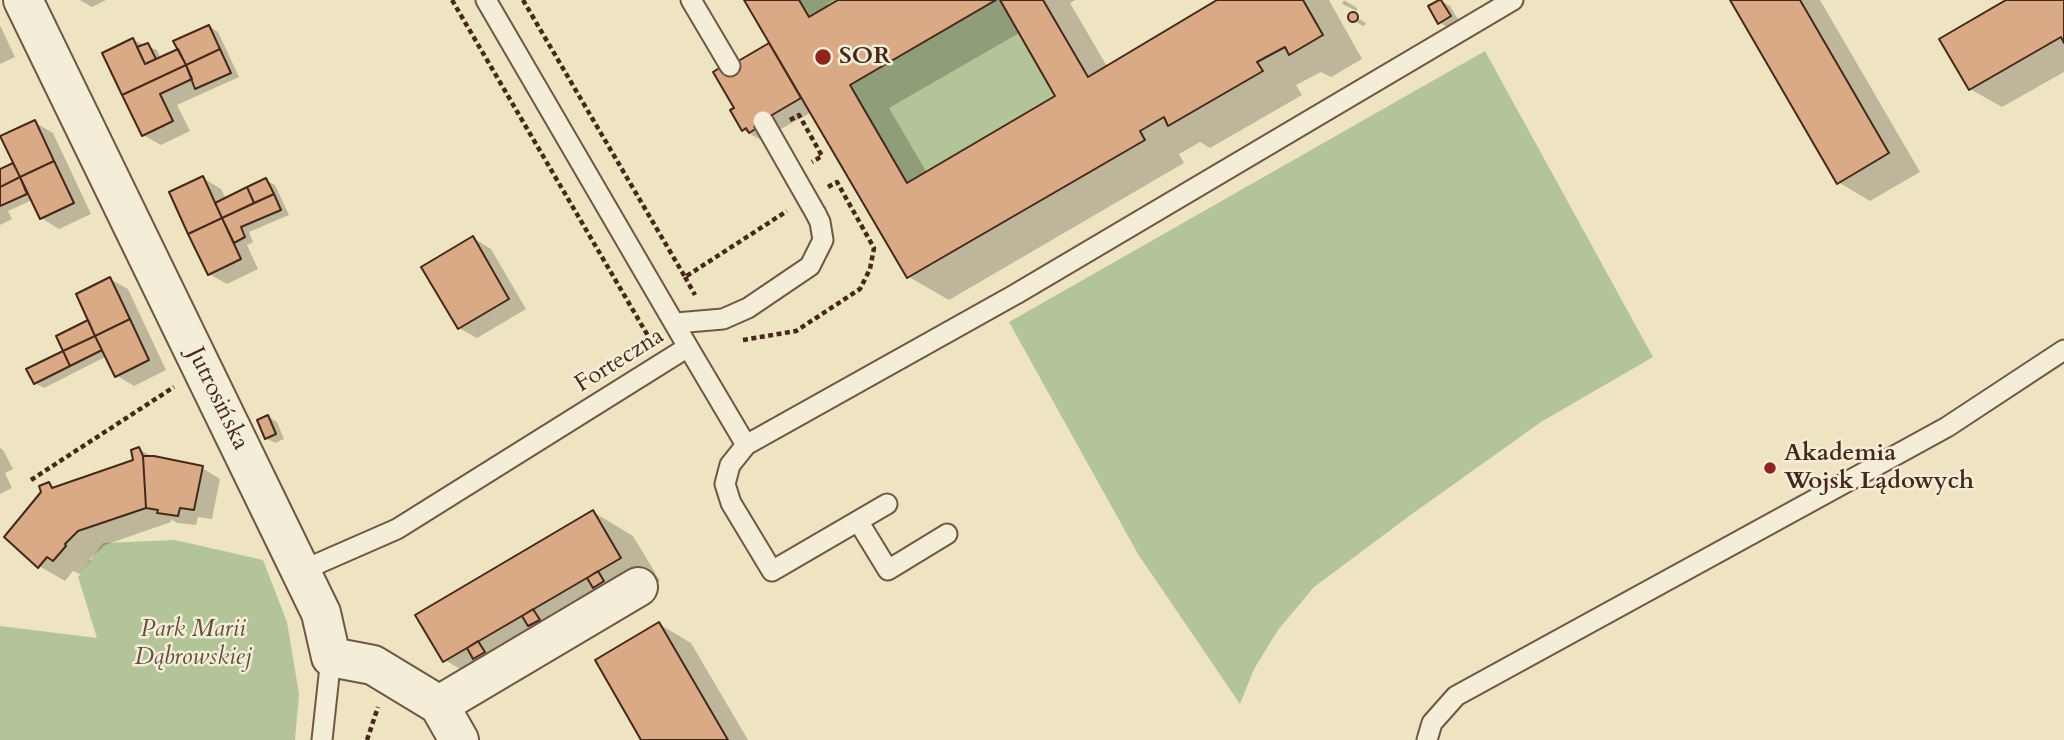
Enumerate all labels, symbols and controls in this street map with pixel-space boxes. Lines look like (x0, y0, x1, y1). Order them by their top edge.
place label: SOR (839, 43, 891, 71)
marker: SOR (813, 47, 833, 67)
street label: Forteczna (570, 322, 670, 400)
street label: Jutrosińska (180, 343, 254, 455)
place label: Akademia Wojsk Lądowych (1784, 440, 1974, 496)
marker: Akademia Wojsk Lądowych (1762, 460, 1778, 476)
park label: Park Marii Dąbrowskiej (134, 616, 252, 672)

